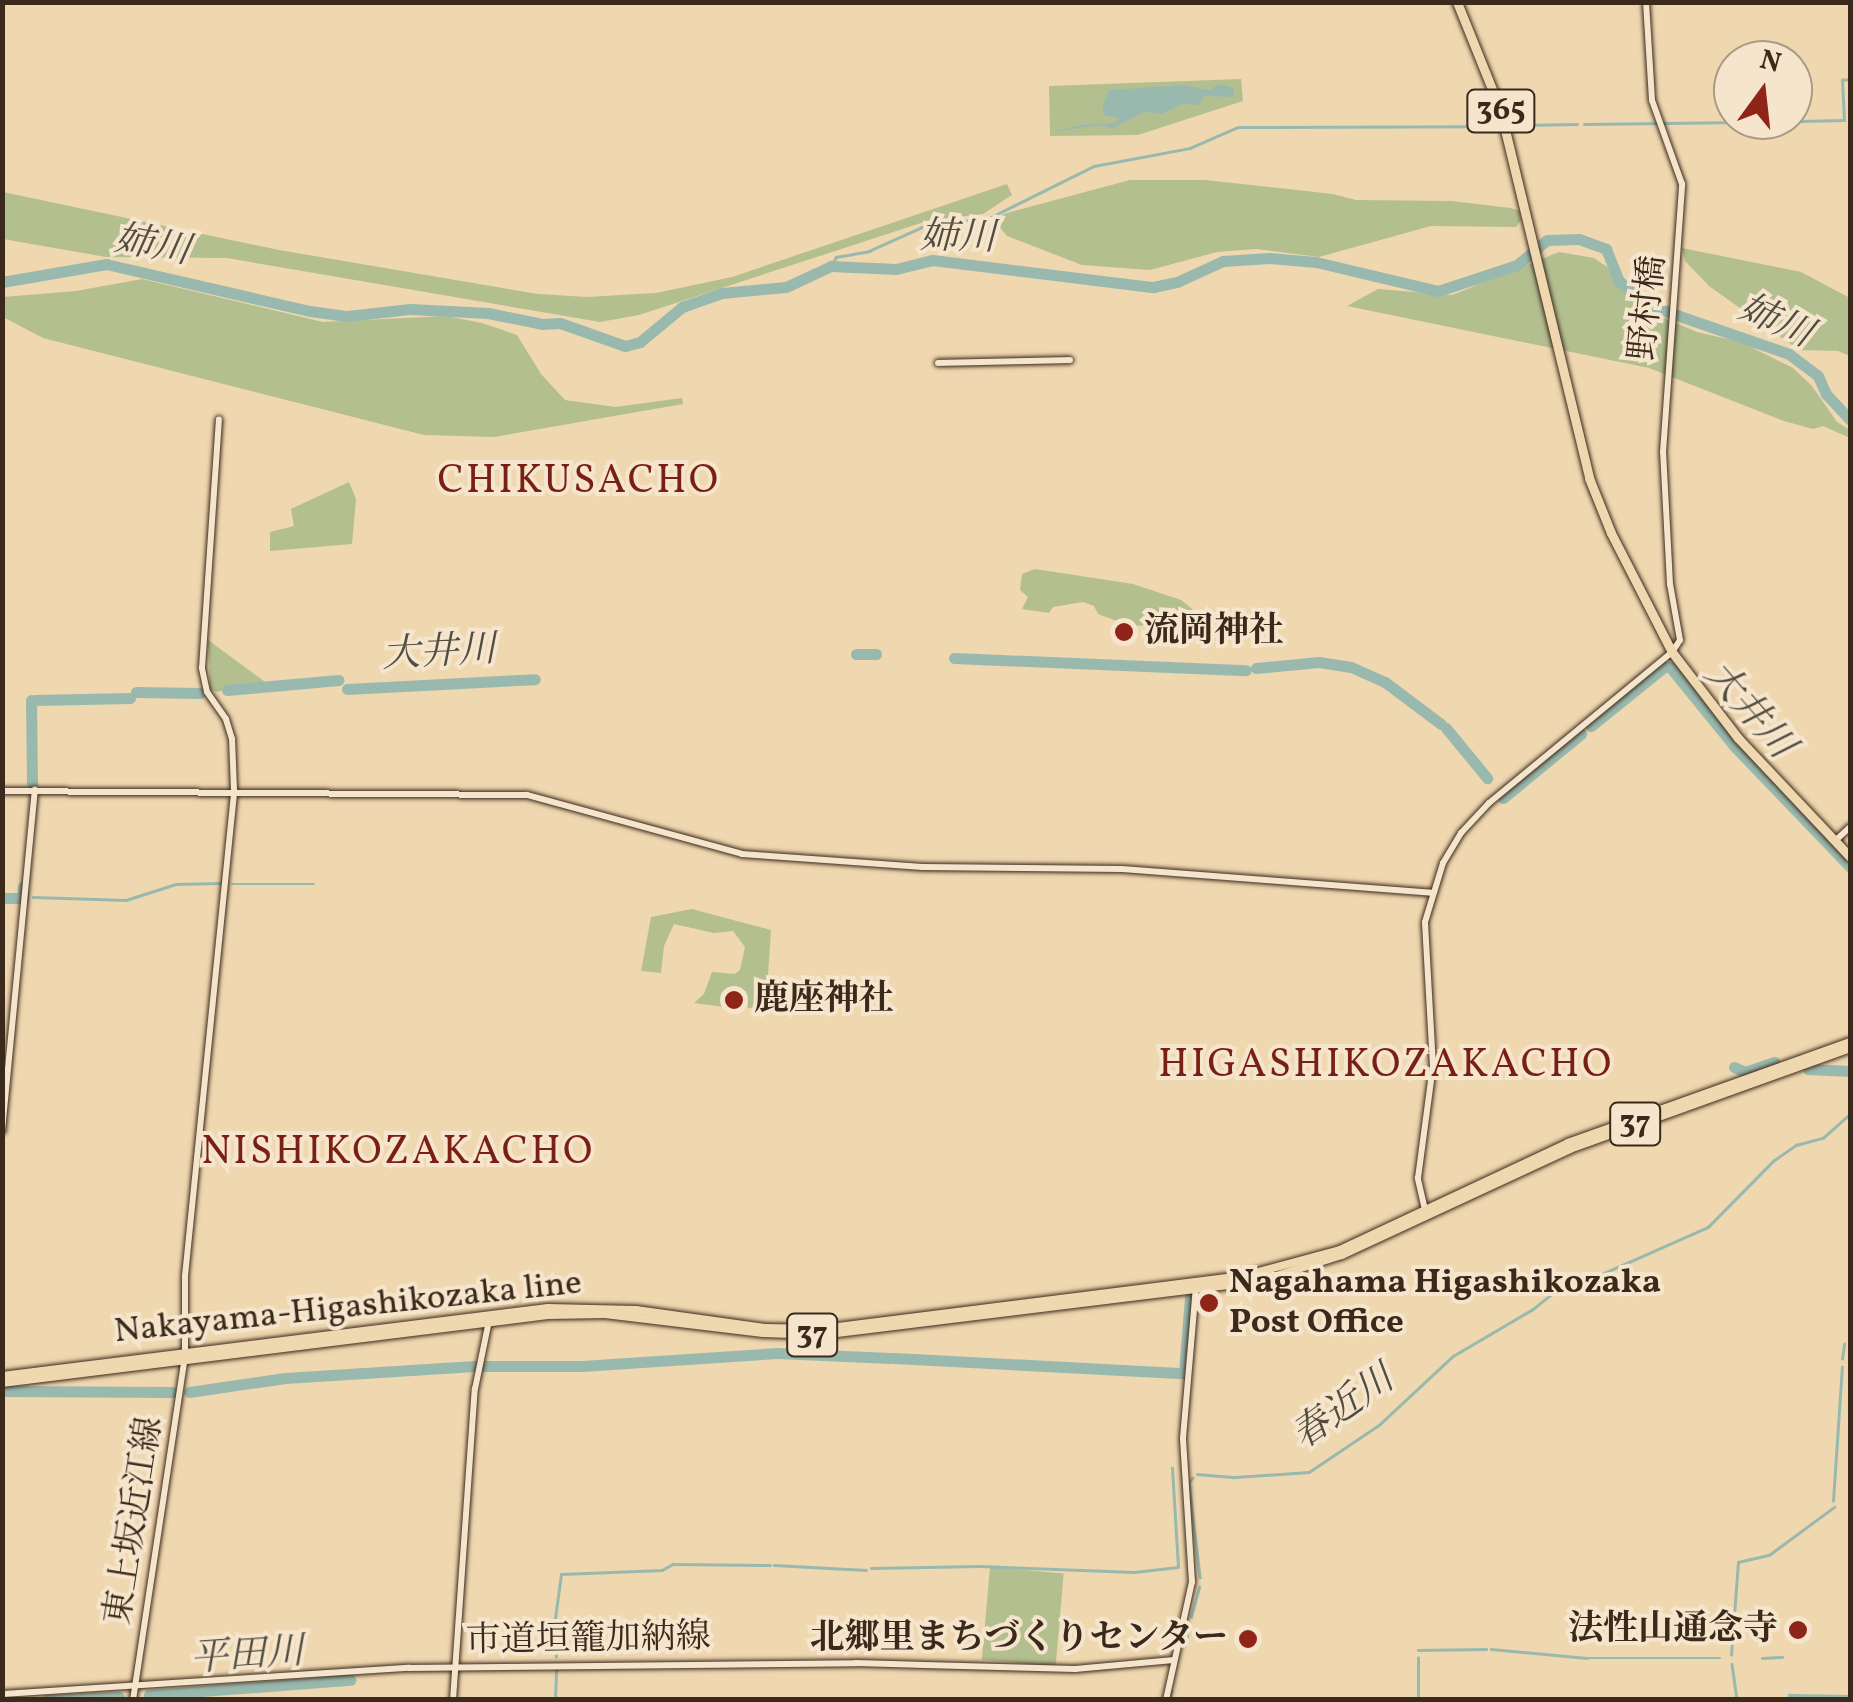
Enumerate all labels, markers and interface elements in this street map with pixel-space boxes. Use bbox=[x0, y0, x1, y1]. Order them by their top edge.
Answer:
north arrow bbox=[1713, 40, 1813, 140]
text: N bbox=[1756, 41, 1785, 84]
road number: 365 bbox=[1466, 84, 1536, 138]
water label: 姉川 bbox=[920, 216, 996, 262]
water label: 姉川 bbox=[111, 218, 193, 276]
street label: 野村橋 bbox=[1623, 254, 1675, 362]
water label: 姉川 bbox=[1731, 287, 1819, 359]
district label: CHIKUSACHO bbox=[437, 458, 721, 506]
place label: 流岡神社 bbox=[1144, 611, 1284, 653]
marker: 流岡神社 bbox=[1113, 621, 1135, 643]
water label: 大井川 bbox=[381, 628, 497, 680]
water label: 大井川 bbox=[1693, 653, 1803, 769]
place label: 鹿座神社 bbox=[754, 979, 894, 1021]
marker: 鹿座神社 bbox=[723, 989, 745, 1011]
district label: HIGASHIKOZAKACHO bbox=[1158, 1042, 1614, 1090]
road number: 37 bbox=[1608, 1097, 1662, 1151]
district label: NISHIKOZAKACHO bbox=[201, 1129, 595, 1177]
place label: Nagahama Higashikozaka Post Office bbox=[1229, 1262, 1661, 1344]
street label: Nakayama-Higashikozaka line bbox=[112, 1263, 584, 1353]
marker: Nagahama Higashikozaka Post Office bbox=[1198, 1292, 1220, 1314]
road number: 37 bbox=[784, 1308, 840, 1362]
water label: 春近川 bbox=[1284, 1358, 1404, 1460]
street label: 東上坂近江線 bbox=[98, 1414, 172, 1628]
place label: 法性山通念寺 bbox=[1568, 1609, 1778, 1651]
street label: 市道垣籠加納線 bbox=[465, 1617, 711, 1663]
place label: 北郷里まちづくりセンター bbox=[808, 1618, 1228, 1660]
marker: 法性山通念寺 bbox=[1787, 1619, 1809, 1641]
marker: 北郷里まちづくりセンター bbox=[1237, 1628, 1259, 1650]
water label: 平田川 bbox=[189, 1630, 305, 1684]

